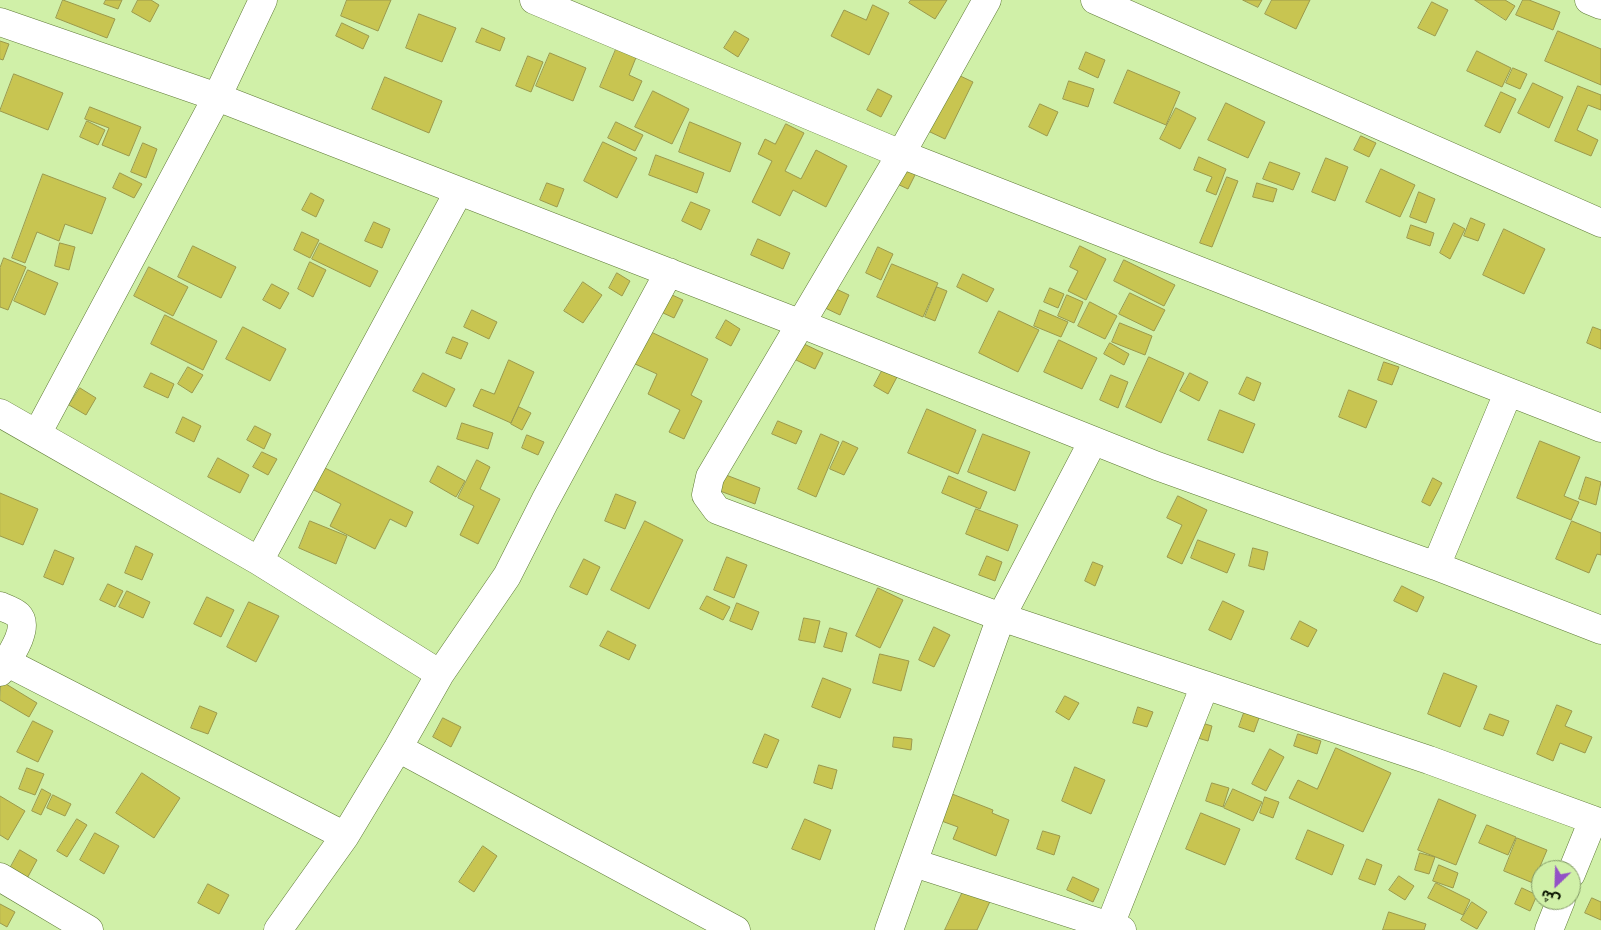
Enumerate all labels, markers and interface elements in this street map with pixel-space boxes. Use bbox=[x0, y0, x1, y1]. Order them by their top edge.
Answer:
north arrow bbox=[1531, 860, 1581, 910]
text: ش bbox=[1538, 887, 1562, 910]

